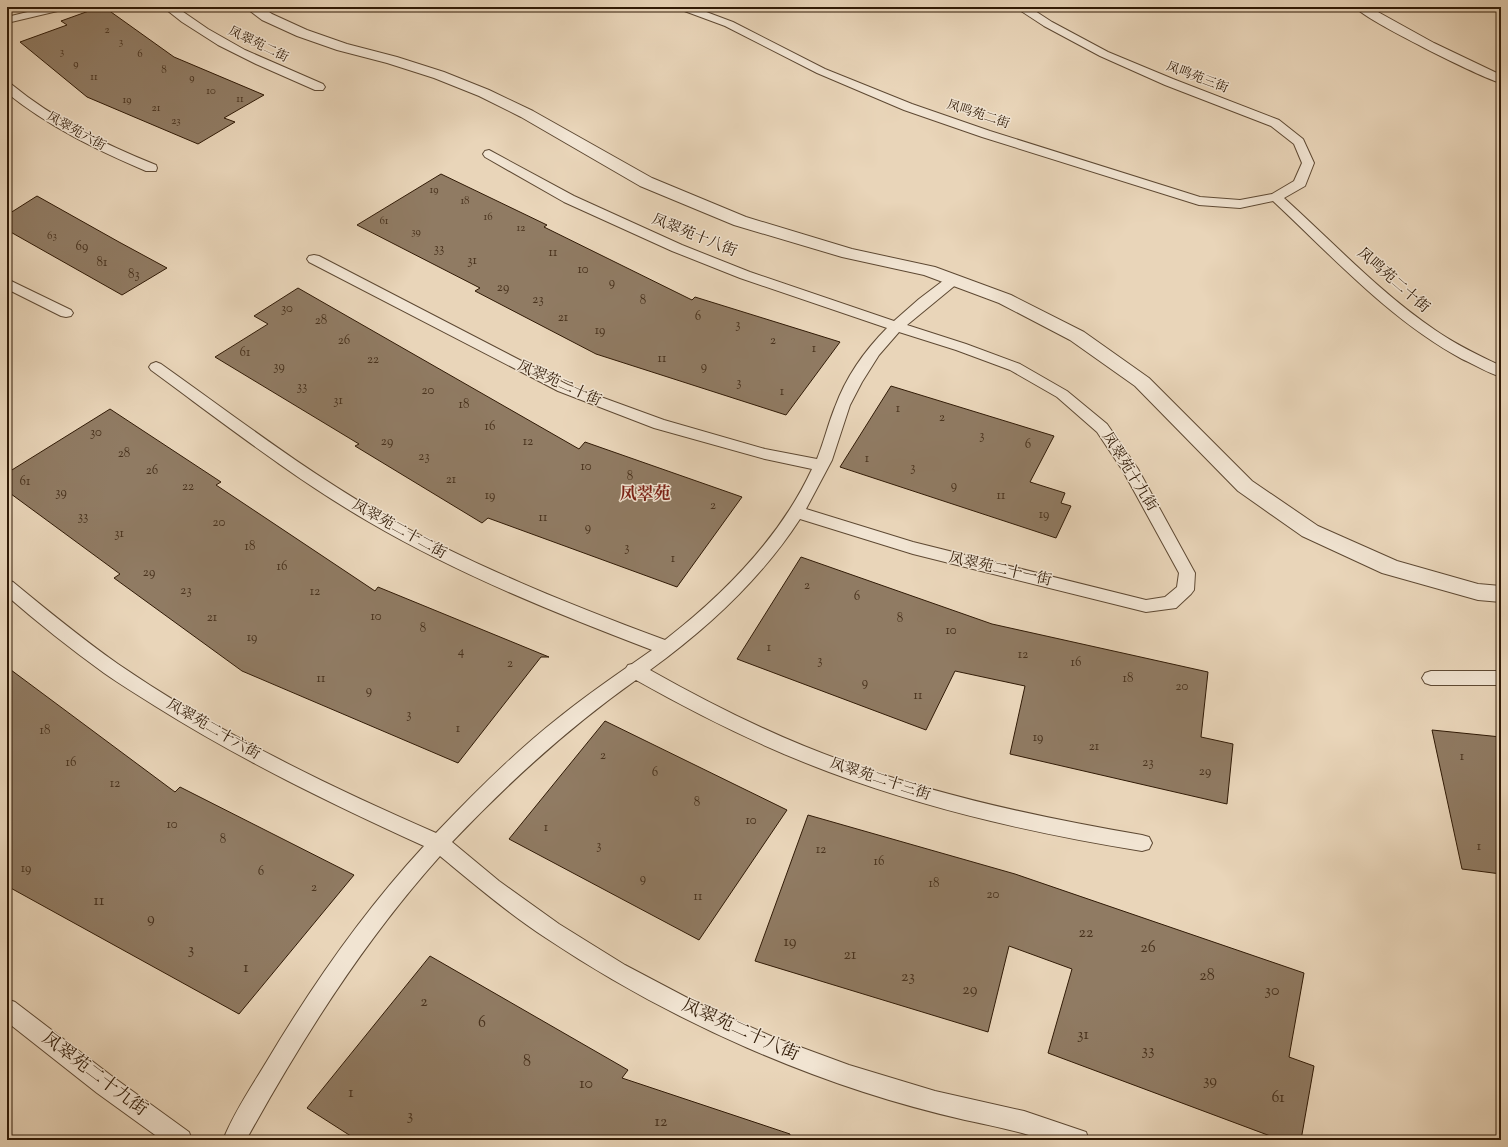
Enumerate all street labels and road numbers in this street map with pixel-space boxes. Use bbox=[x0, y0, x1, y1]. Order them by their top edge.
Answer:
street label: 凤翠苑二街 bbox=[225, 23, 291, 67]
street label: 凤鸣苑三街 bbox=[1163, 58, 1231, 98]
street label: 凤鸣苑二街 bbox=[944, 96, 1012, 134]
street label: 凤翠苑六街 bbox=[43, 108, 109, 156]
street label: 凤翠苑十八街 bbox=[648, 209, 740, 263]
street label: 凤鸣苑二十街 bbox=[1352, 244, 1434, 318]
street label: 凤翠苑二十街 bbox=[514, 356, 604, 412]
street label: 凤翠苑十九街 bbox=[1096, 428, 1162, 516]
street label: 凤翠苑二十二街 bbox=[348, 495, 450, 565]
street label: 凤翠苑二十一街 bbox=[946, 548, 1054, 592]
street label: 凤翠苑二十六街 bbox=[162, 695, 264, 765]
street label: 凤翠苑二十三街 bbox=[827, 754, 933, 806]
street label: 凤翠苑二十八街 bbox=[677, 993, 803, 1069]
street label: 凤翠苑二十九街 bbox=[36, 1027, 152, 1123]

